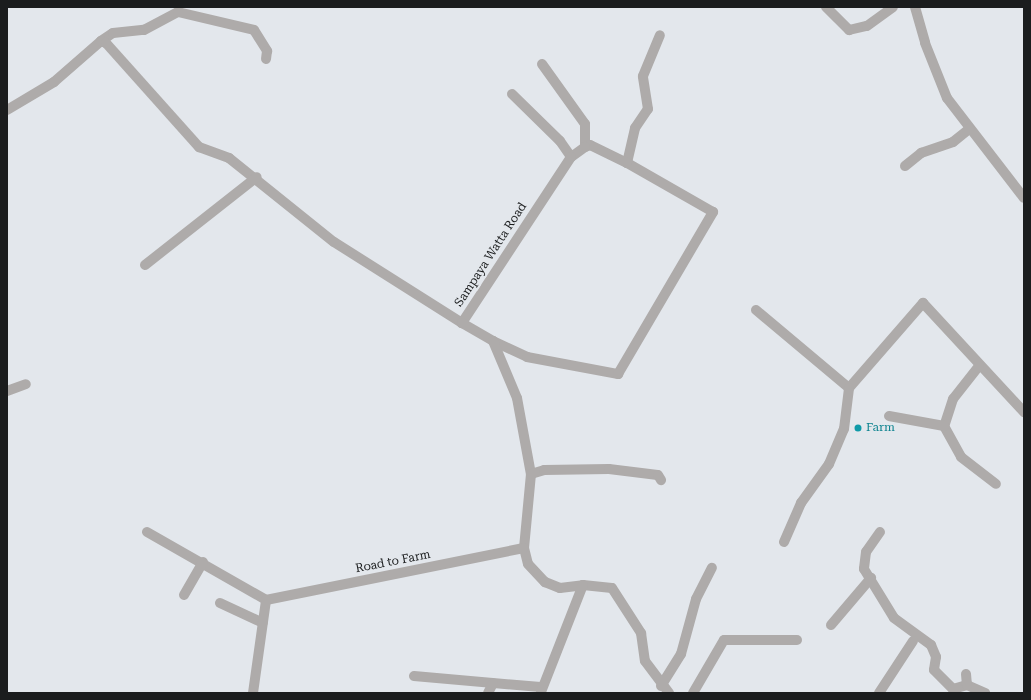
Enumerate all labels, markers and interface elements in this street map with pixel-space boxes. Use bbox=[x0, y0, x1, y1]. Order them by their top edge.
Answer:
street label: Sampaya Watta Road bbox=[452, 200, 530, 310]
place label: Farm bbox=[866, 421, 895, 435]
marker: Farm bbox=[853, 423, 863, 433]
street label: Road to Farm bbox=[354, 548, 432, 576]

